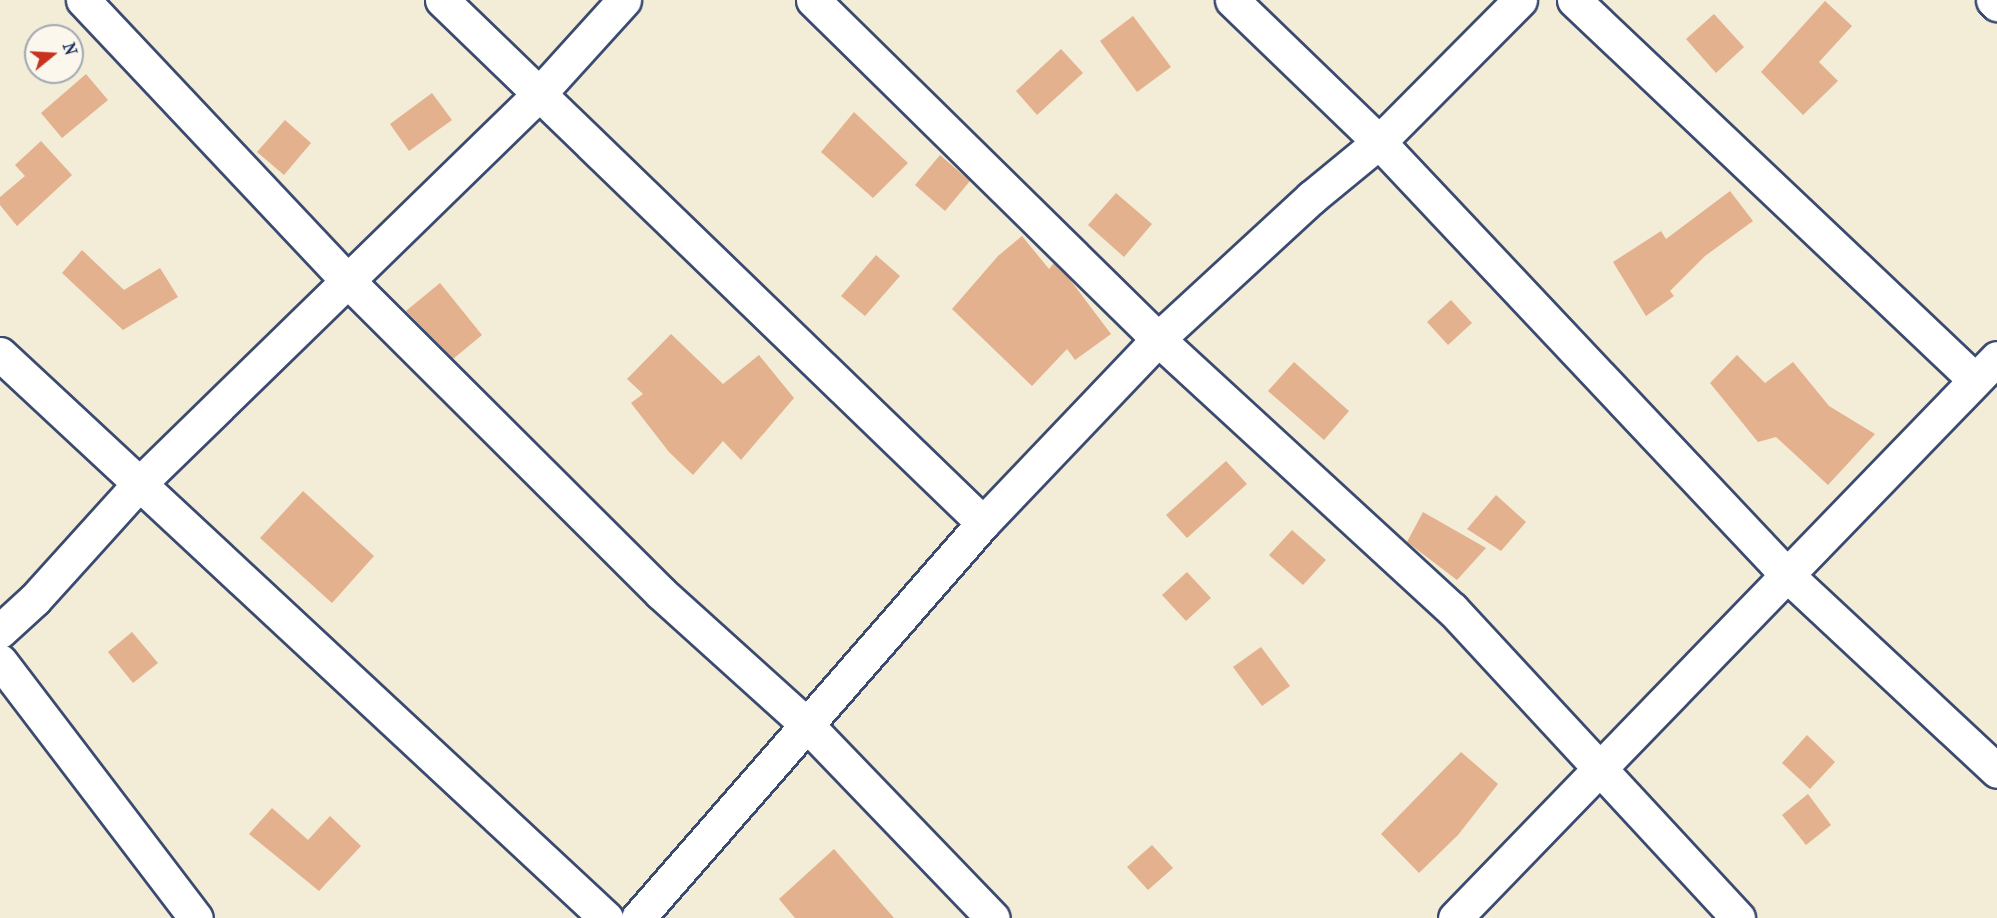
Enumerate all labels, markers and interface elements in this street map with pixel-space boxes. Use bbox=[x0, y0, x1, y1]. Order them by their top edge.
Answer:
north arrow bbox=[24, 24, 84, 84]
text: N bbox=[59, 40, 81, 58]

